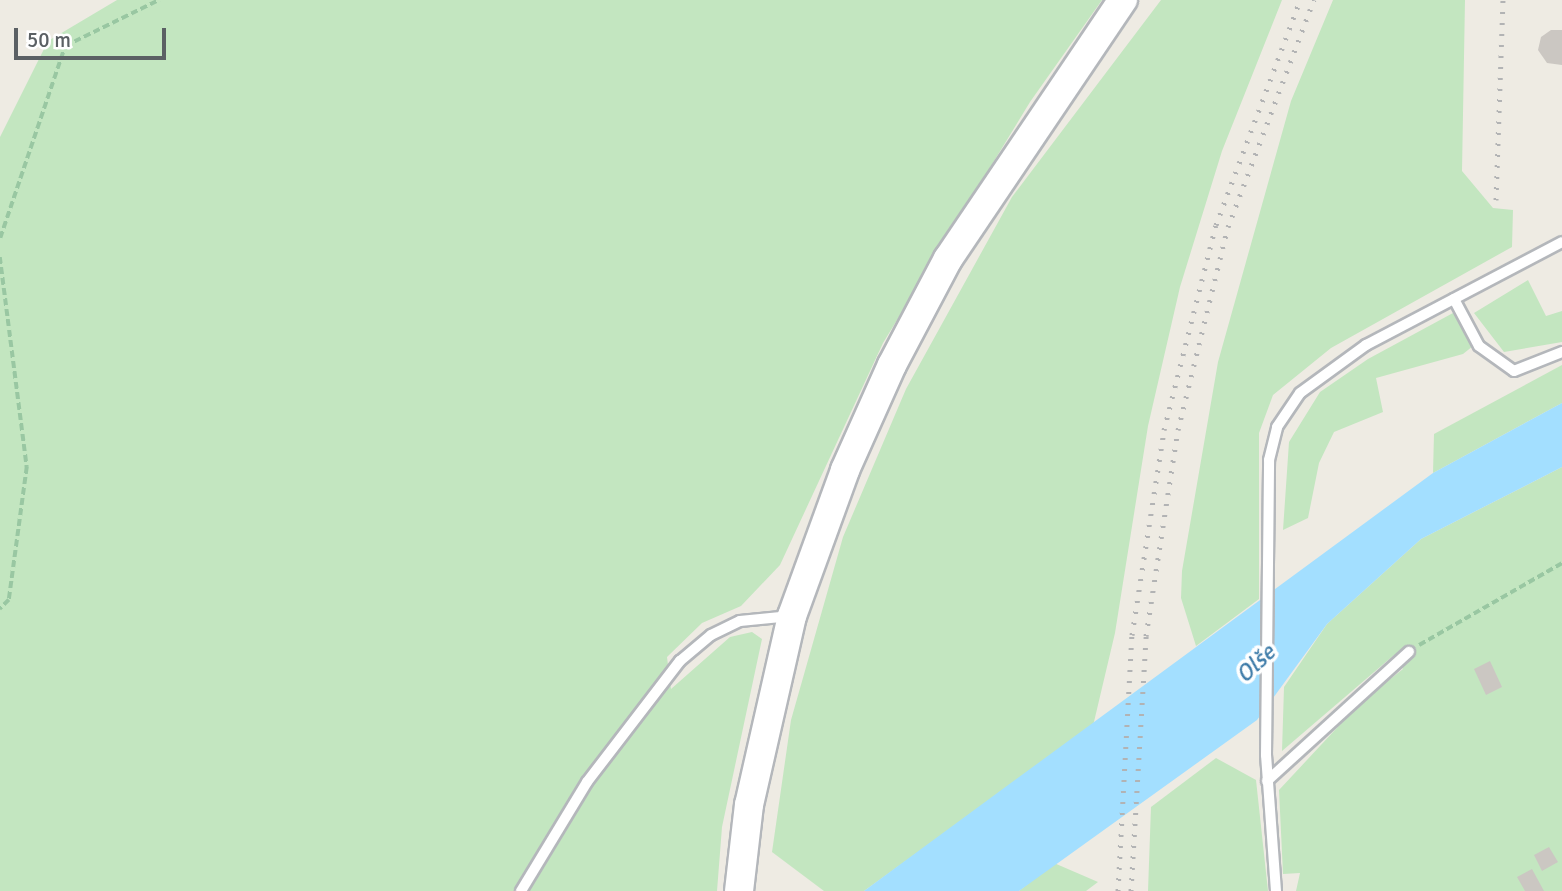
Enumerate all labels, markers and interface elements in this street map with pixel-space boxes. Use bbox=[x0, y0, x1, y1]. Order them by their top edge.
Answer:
scale bar bbox=[18, 14, 170, 58]
text: 50 m bbox=[27, 27, 71, 53]
water label: Olše bbox=[1231, 639, 1281, 689]

